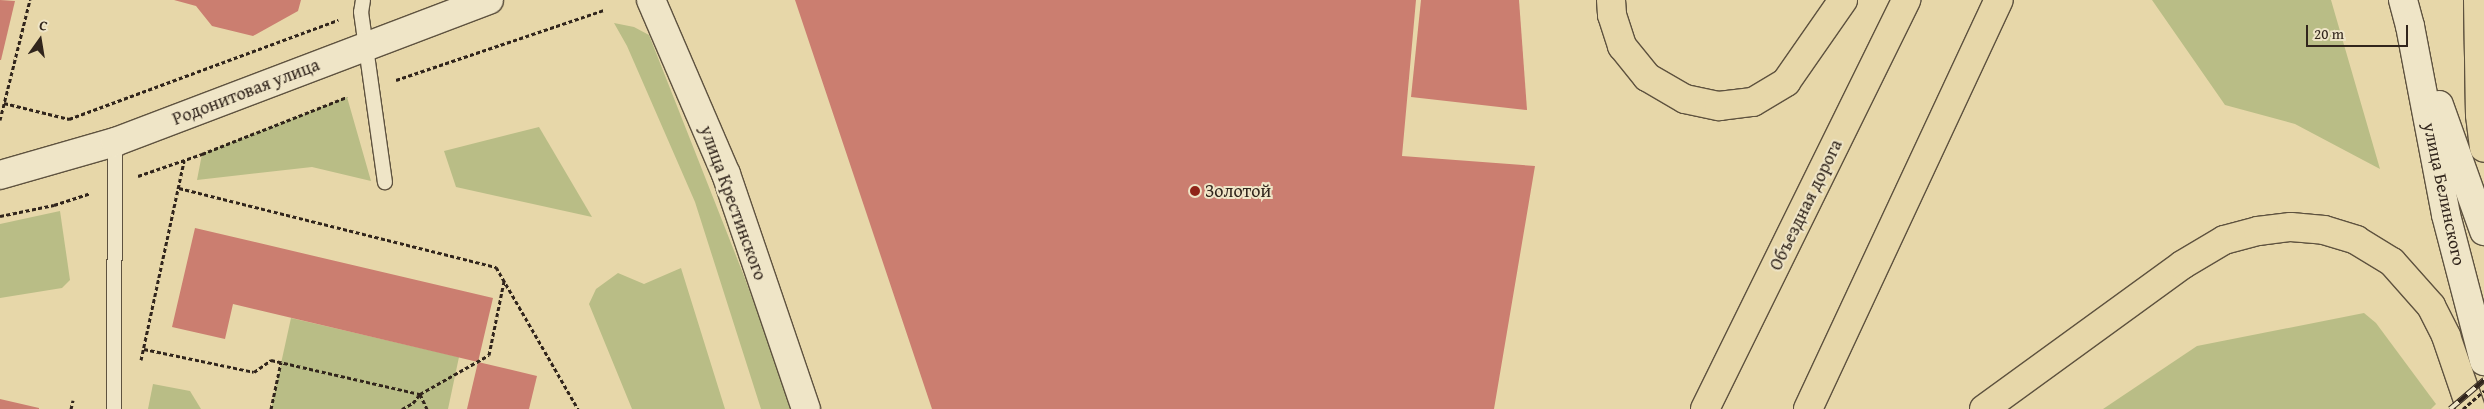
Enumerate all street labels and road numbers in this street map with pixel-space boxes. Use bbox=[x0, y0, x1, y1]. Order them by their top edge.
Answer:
street label: Родонитовая улица bbox=[169, 54, 323, 130]
street label: улица Белинского bbox=[2418, 121, 2470, 267]
street label: улица Крестинского bbox=[695, 123, 771, 283]
street label: Объездная дорога bbox=[1765, 136, 1847, 274]

